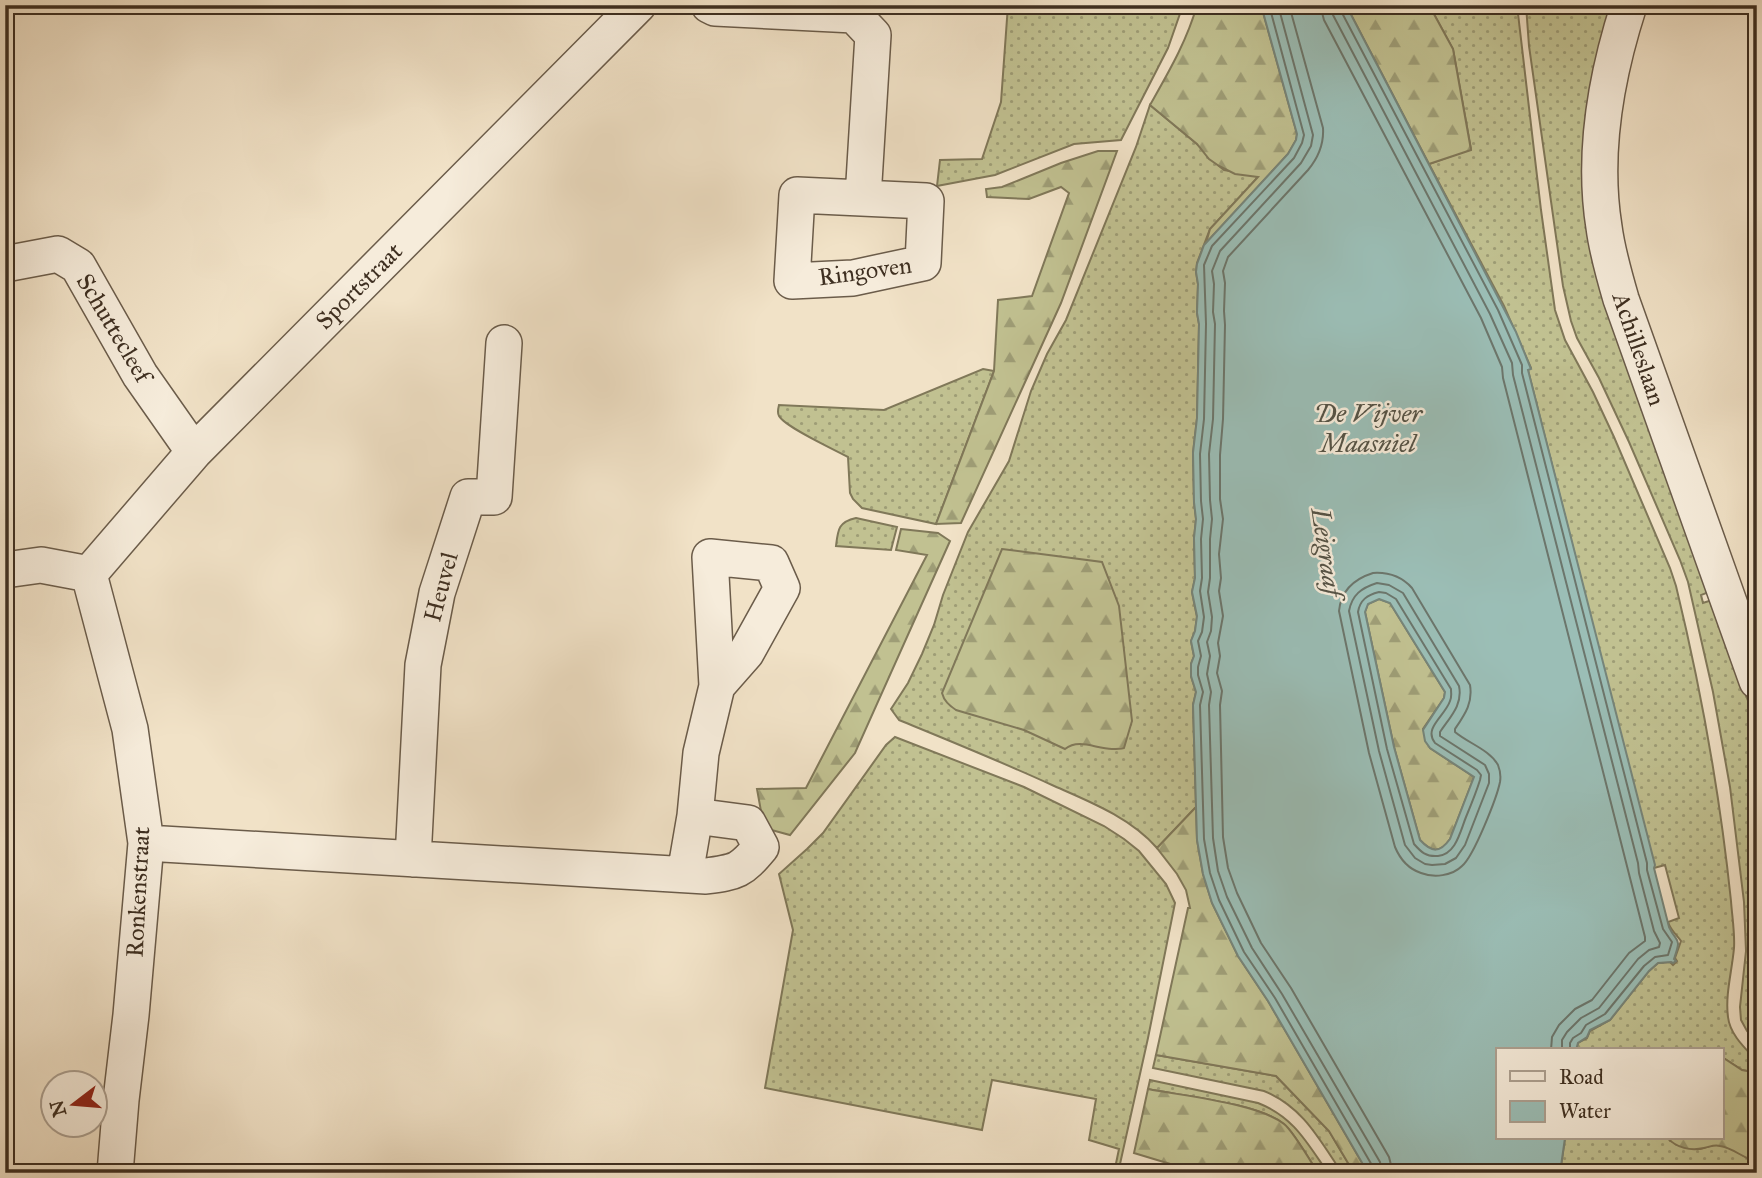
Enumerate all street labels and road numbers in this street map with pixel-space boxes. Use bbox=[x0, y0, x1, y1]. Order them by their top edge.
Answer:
street label: Sportstraat bbox=[309, 236, 409, 336]
street label: Ringoven bbox=[816, 250, 914, 292]
street label: Schuttecleef bbox=[70, 268, 160, 391]
street label: Achilleslaan bbox=[1605, 288, 1672, 409]
street label: Heuvel bbox=[417, 548, 465, 625]
street label: Ronkenstraat bbox=[120, 825, 156, 958]

